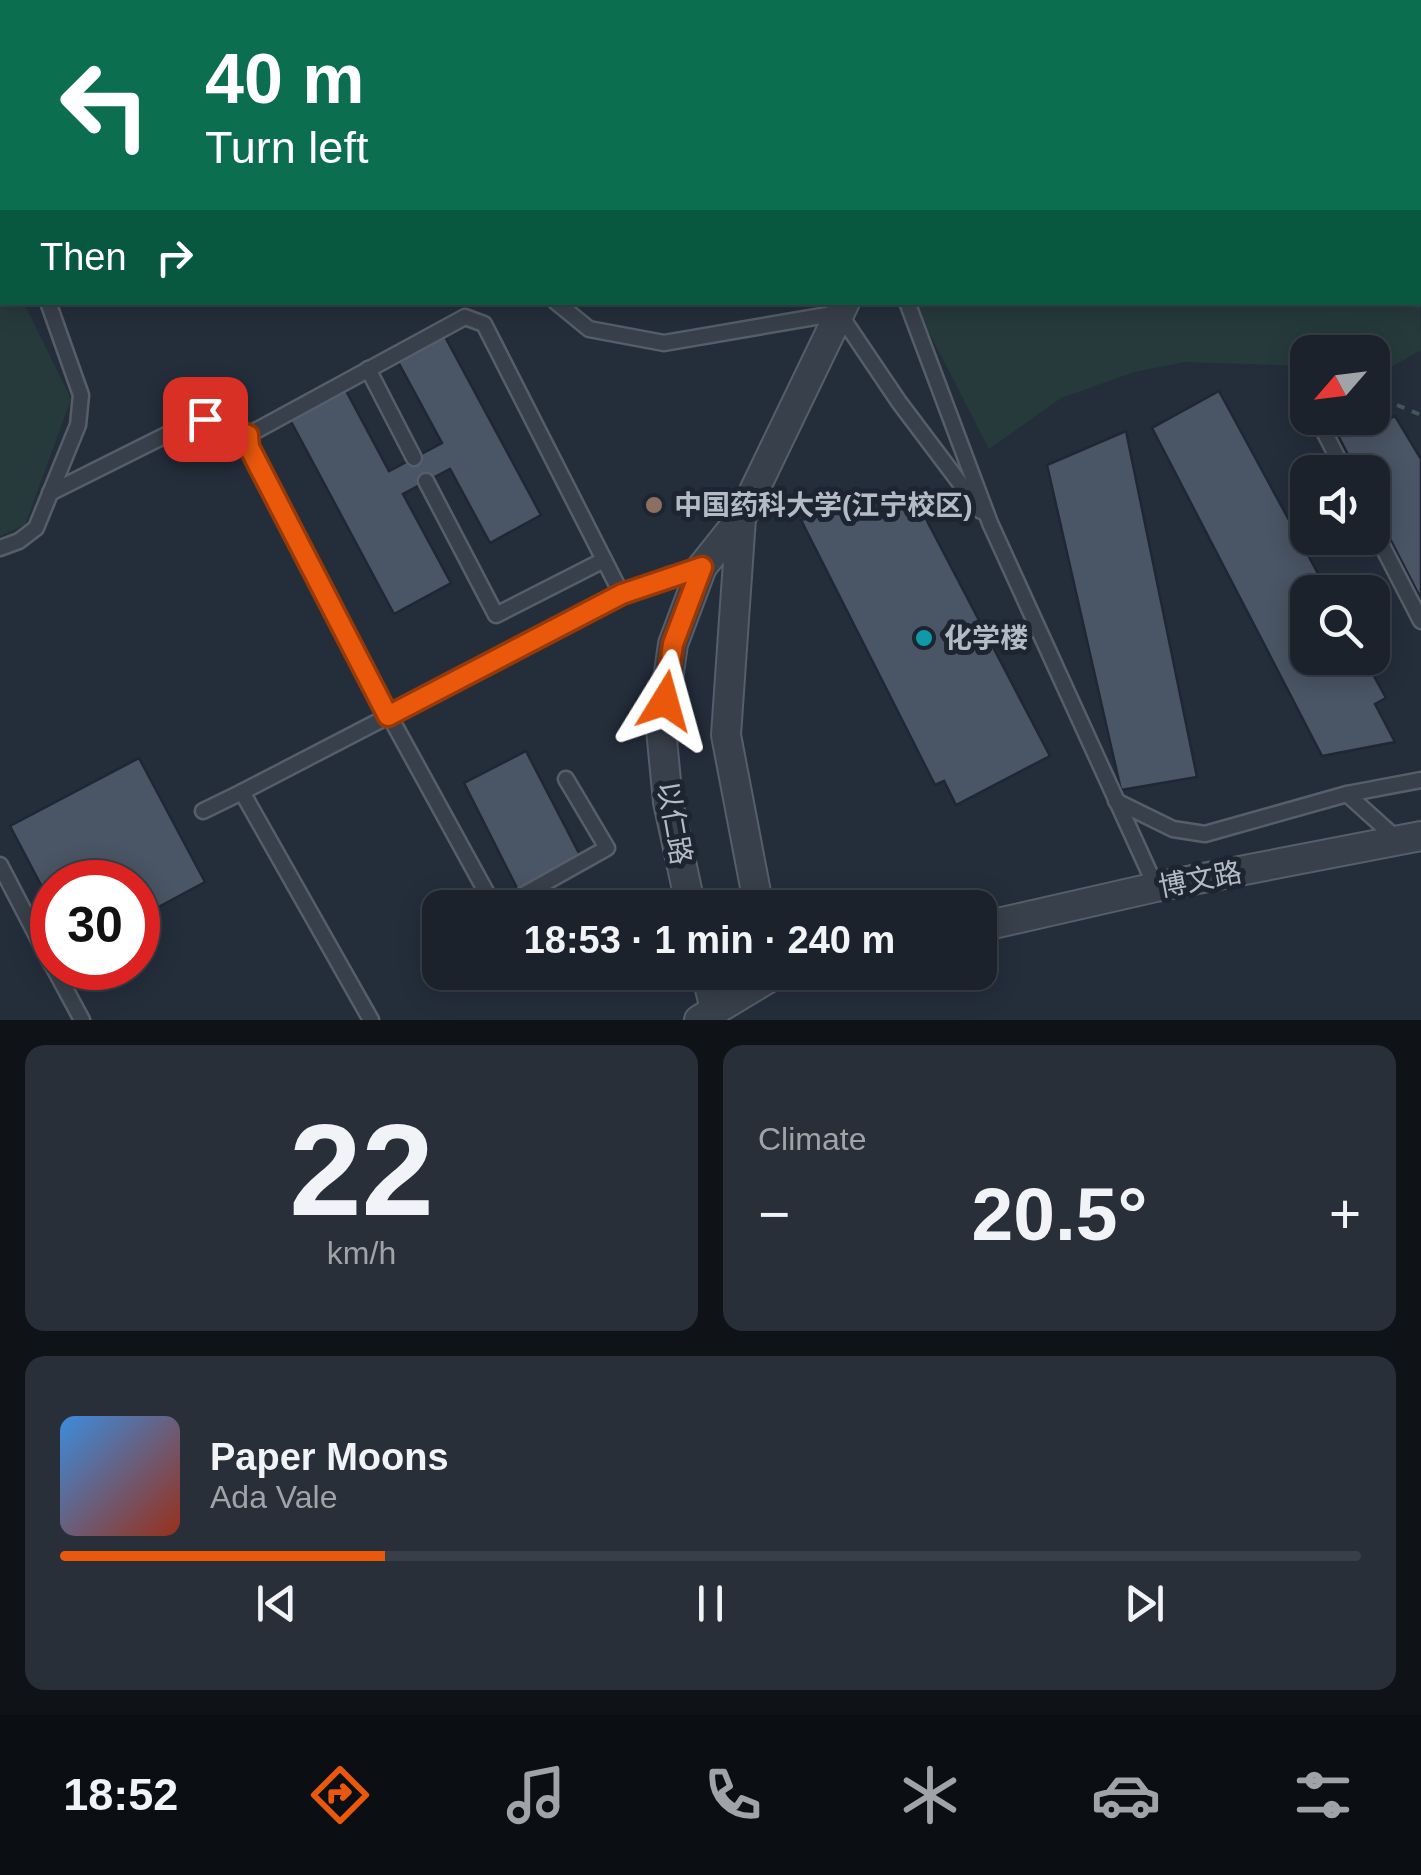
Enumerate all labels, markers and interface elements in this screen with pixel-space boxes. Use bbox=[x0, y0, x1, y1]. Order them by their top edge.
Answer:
icon: left bbox=[40, 40, 170, 170]
text: 40 m bbox=[205, 40, 365, 118]
text: Turn left bbox=[205, 122, 368, 173]
icon: right bbox=[147, 230, 202, 285]
text: Then bbox=[40, 236, 127, 278]
north arrow bbox=[1290, 335, 1390, 435]
map controls bbox=[1290, 335, 1390, 675]
pin bbox=[163, 377, 248, 462]
icon: arrive bbox=[178, 392, 233, 447]
button: sound bbox=[1290, 455, 1390, 555]
place label: 中国药科大学(江宁校区) bbox=[674, 490, 973, 521]
marker: 中国药科大学(江宁校区) bbox=[643, 494, 665, 516]
button: search bbox=[1290, 575, 1390, 675]
place label: 化学楼 bbox=[944, 623, 1028, 654]
marker: 化学楼 bbox=[913, 627, 935, 649]
position arrow bbox=[613, 649, 717, 753]
street label: 以仁路 bbox=[652, 779, 697, 867]
street label: 博文路 bbox=[1156, 856, 1244, 903]
speed limit sign: 30 bbox=[30, 860, 160, 990]
text: 18:53 · 1 min · 240 m bbox=[524, 919, 895, 961]
text: 22 bbox=[289, 1097, 434, 1243]
text: Climate bbox=[758, 1121, 866, 1157]
text: 20.5° bbox=[972, 1172, 1147, 1256]
text: − bbox=[758, 1183, 790, 1245]
text: + bbox=[1329, 1183, 1361, 1245]
text: km/h bbox=[327, 1235, 396, 1271]
text: Paper Moons bbox=[210, 1436, 449, 1478]
text: Ada Vale bbox=[210, 1479, 338, 1515]
icon: previous bbox=[249, 1576, 304, 1631]
icon: pause bbox=[683, 1576, 738, 1631]
icon: next bbox=[1117, 1576, 1172, 1631]
icon: directions bbox=[305, 1760, 375, 1830]
icon: music bbox=[501, 1760, 571, 1830]
icon: phone bbox=[698, 1760, 768, 1830]
icon: climate bbox=[895, 1760, 965, 1830]
icon: car bbox=[1091, 1760, 1161, 1830]
icon: filters bbox=[1288, 1760, 1358, 1830]
text: 18:52 bbox=[63, 1769, 178, 1820]

